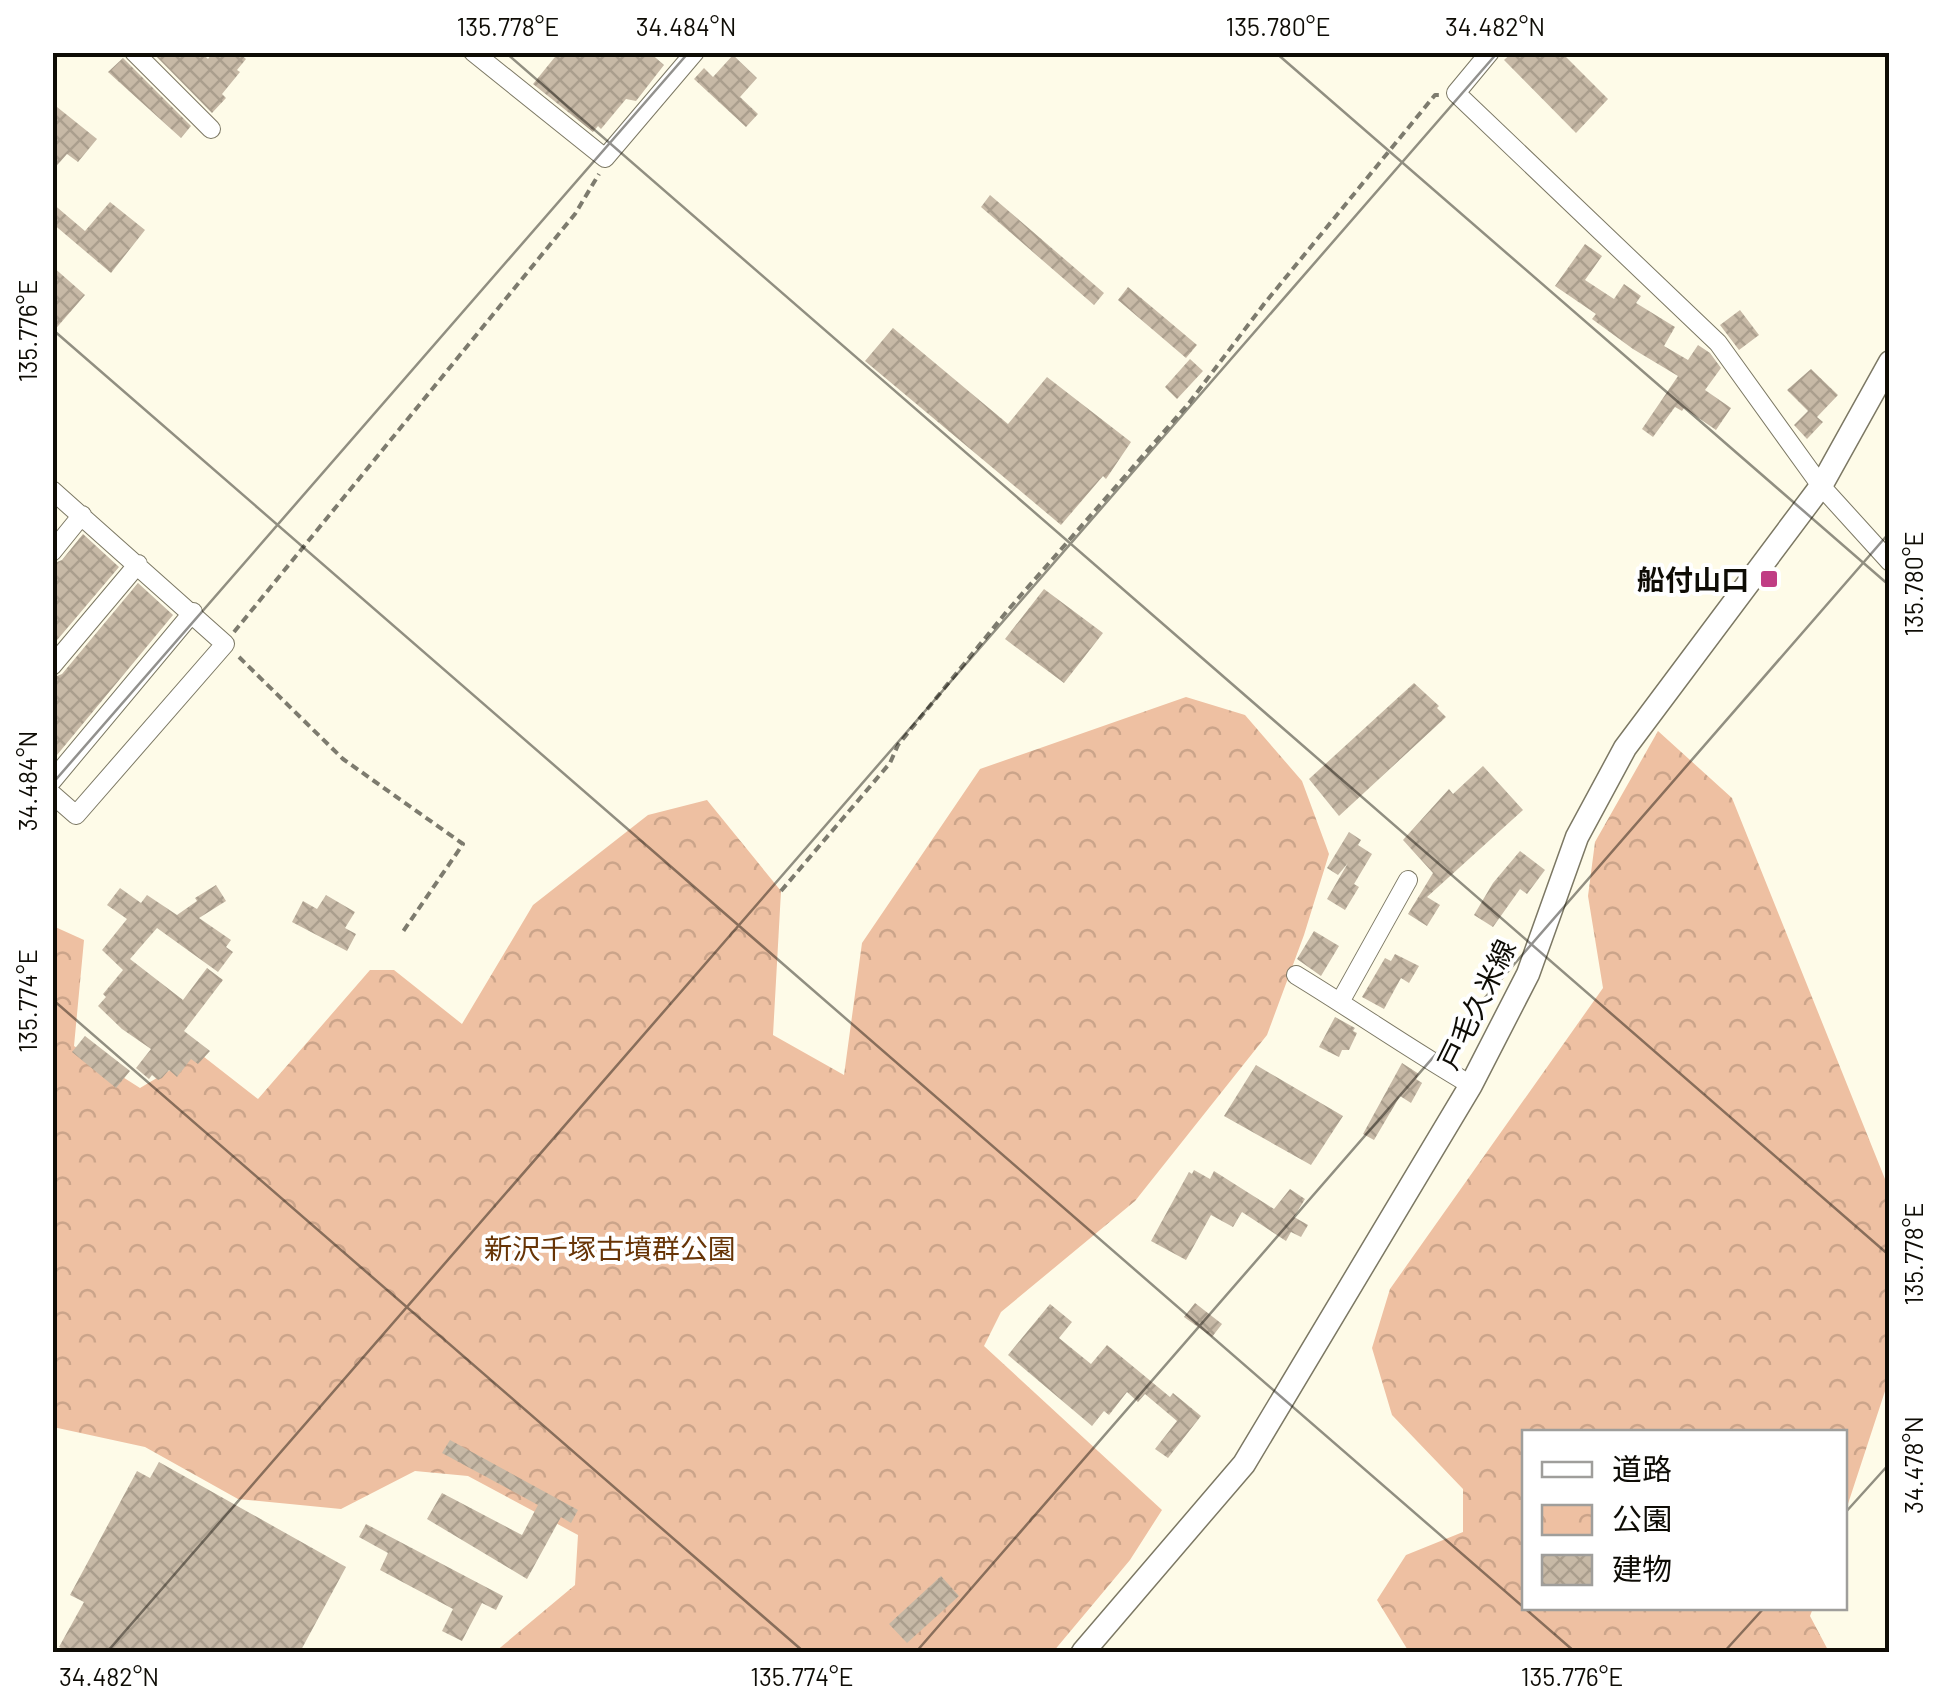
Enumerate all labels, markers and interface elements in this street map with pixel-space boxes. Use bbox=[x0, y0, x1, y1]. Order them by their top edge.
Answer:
text: 135.778°E bbox=[457, 11, 559, 41]
text: 34.484°N bbox=[636, 11, 736, 41]
text: 135.780°E bbox=[1225, 11, 1331, 41]
text: 34.482°N bbox=[1445, 11, 1545, 41]
text: 135.776°E bbox=[12, 280, 42, 382]
text: 135.780°E bbox=[1898, 531, 1928, 637]
place label: 船付山口 bbox=[1637, 562, 1749, 596]
marker: 船付山口 bbox=[1758, 568, 1780, 590]
text: 34.484°N bbox=[12, 731, 42, 831]
street label: 戸毛久米線 bbox=[1430, 934, 1522, 1074]
text: 135.774°E bbox=[12, 949, 42, 1053]
text: 135.778°E bbox=[1898, 1203, 1928, 1305]
park label: 新沢千塚古墳群公園 bbox=[484, 1231, 736, 1265]
text: 34.478°N bbox=[1898, 1416, 1928, 1514]
legend bbox=[1522, 1430, 1847, 1610]
text: 道路 bbox=[1612, 1450, 1672, 1486]
text: 公園 bbox=[1612, 1500, 1672, 1536]
text: 建物 bbox=[1612, 1550, 1672, 1586]
text: 34.482°N bbox=[59, 1661, 159, 1691]
text: 135.774°E bbox=[750, 1661, 854, 1691]
text: 135.776°E bbox=[1521, 1661, 1623, 1691]

